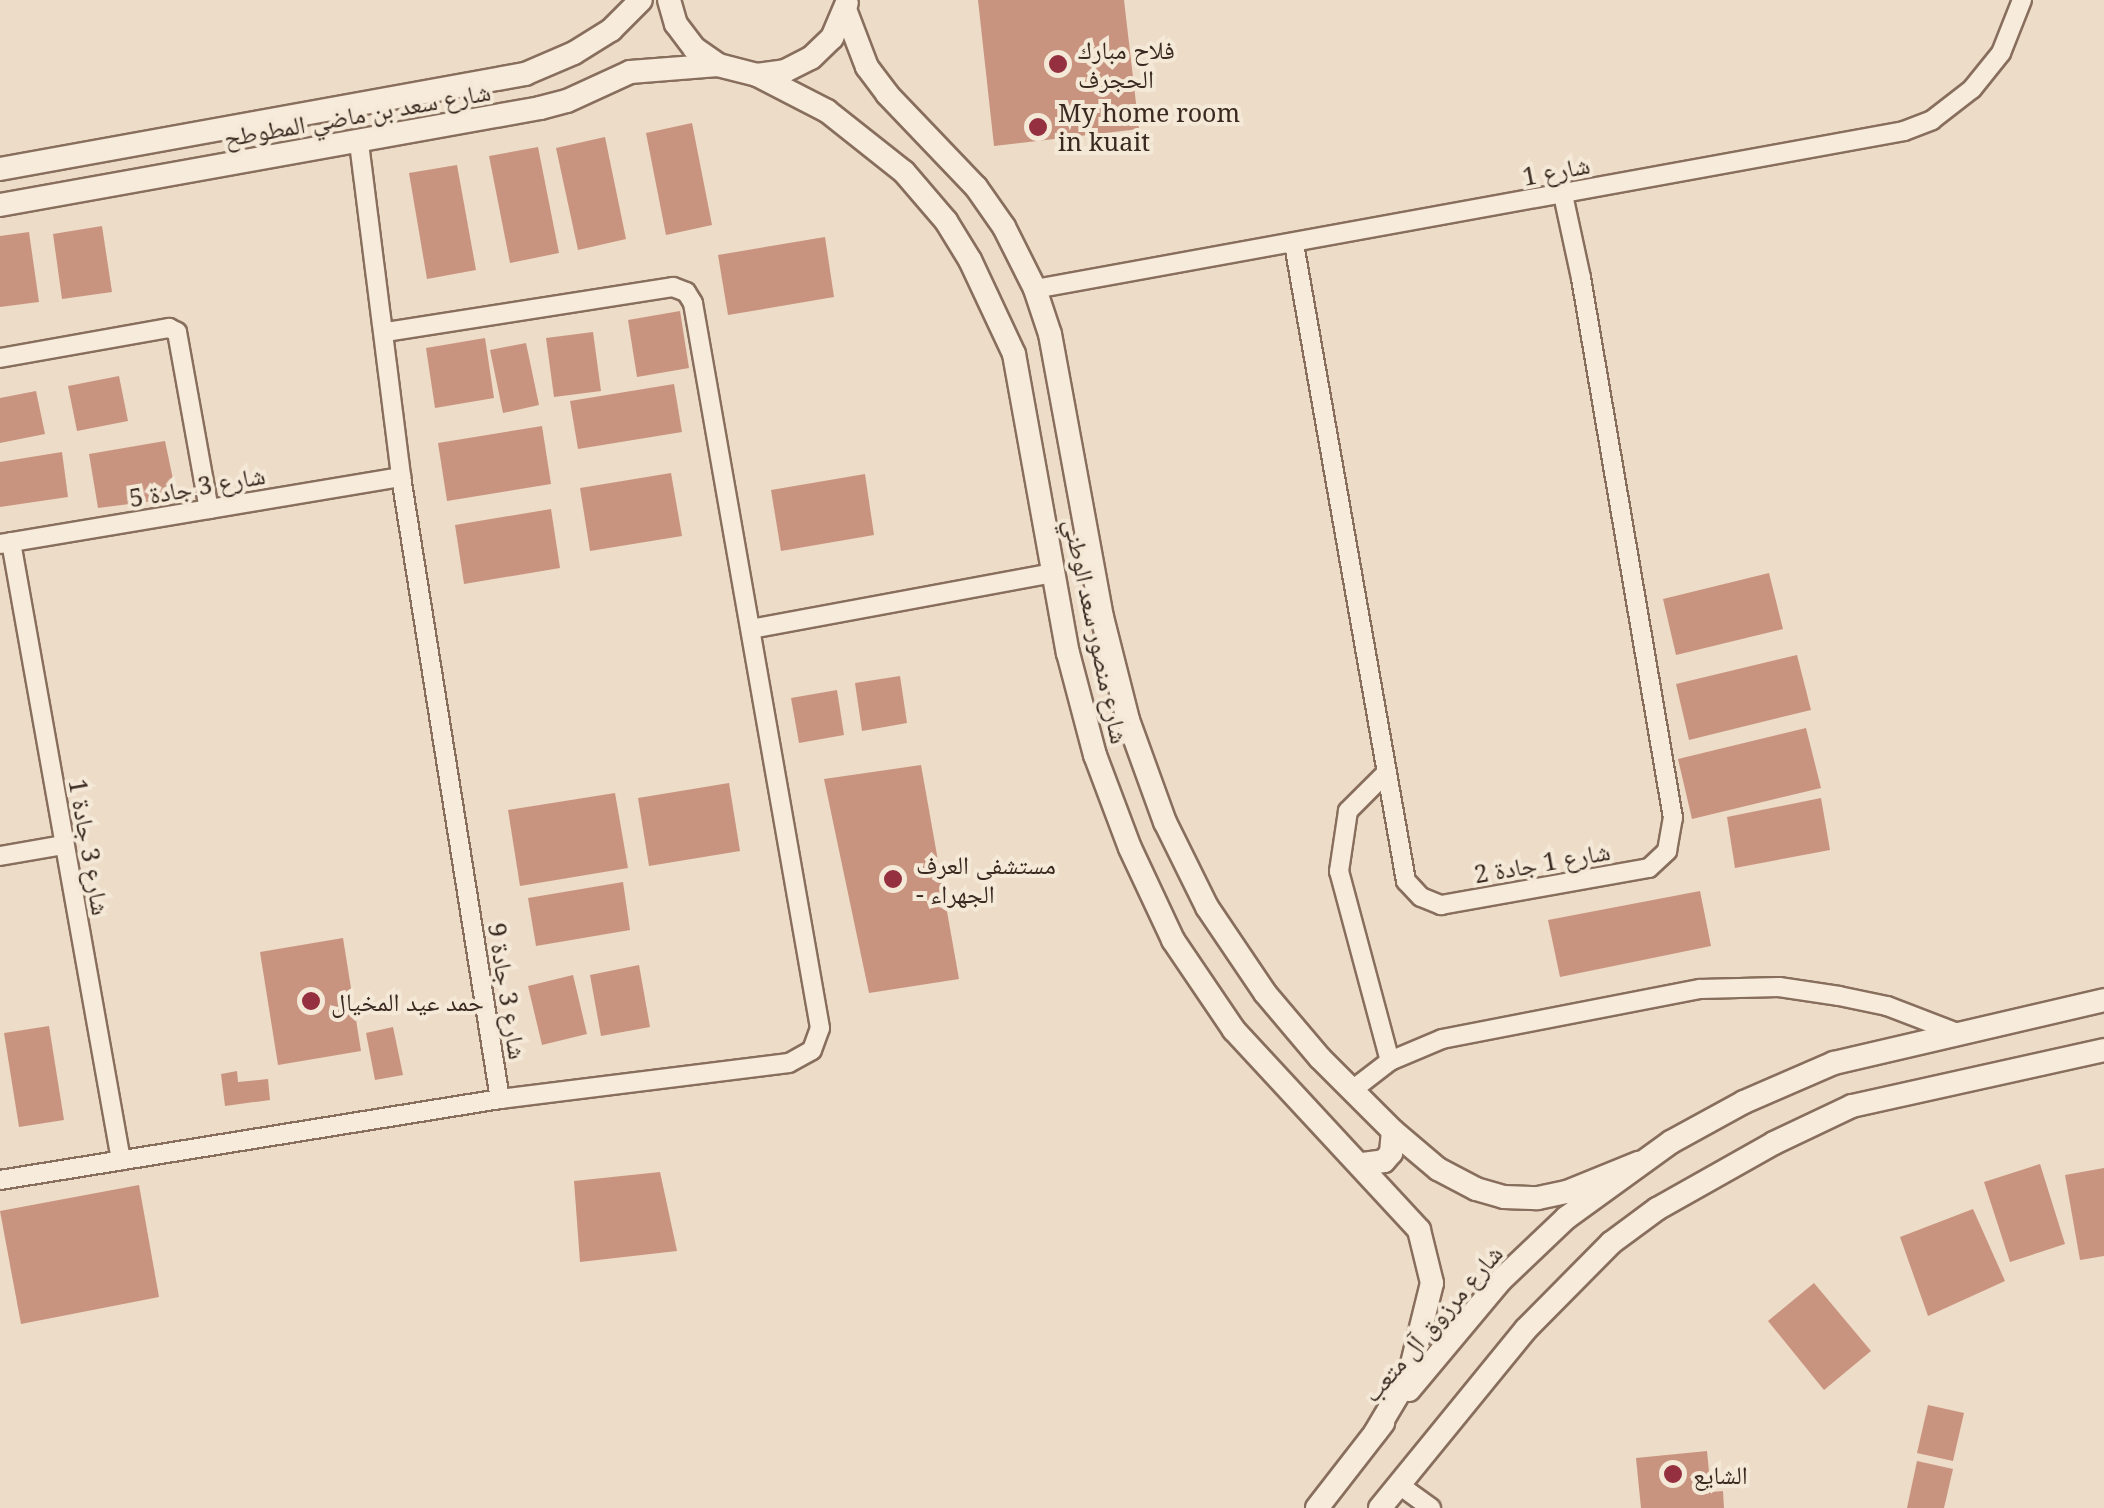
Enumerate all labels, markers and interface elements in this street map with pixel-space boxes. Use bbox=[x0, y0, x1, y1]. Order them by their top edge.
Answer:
place label: فلاح مبارك الحجرف bbox=[1078, 35, 1175, 94]
marker: فلاح مبارك الحجرف bbox=[1047, 53, 1069, 75]
street label: شارع سعد بن ماضي المطوطح bbox=[221, 76, 493, 152]
place label: My home room in kuait bbox=[1058, 98, 1240, 157]
marker: My home room in kuait bbox=[1027, 116, 1049, 138]
street label: شارع 1 bbox=[1520, 149, 1592, 191]
street label: شارع 3 جادة 5 bbox=[127, 459, 267, 513]
street label: شارع منصور سعد الوطني bbox=[1059, 516, 1135, 746]
street label: شارع 3 جادة 1 bbox=[63, 777, 117, 917]
street label: شارع 1 جادة 2 bbox=[1472, 835, 1612, 889]
place label: مستشفى العرف - الجهراء bbox=[916, 850, 1056, 909]
marker: مستشفى العرف - الجهراء bbox=[880, 866, 906, 892]
street label: شارع 3 جادة 9 bbox=[482, 921, 534, 1061]
place label: حمد عيد المخيال bbox=[331, 986, 484, 1016]
marker: حمد عيد المخيال bbox=[300, 990, 322, 1012]
street label: شارع مرزوق آل متعب bbox=[1356, 1238, 1508, 1408]
place label: الشايع bbox=[1693, 1459, 1748, 1489]
marker: الشايع bbox=[1662, 1463, 1684, 1485]

